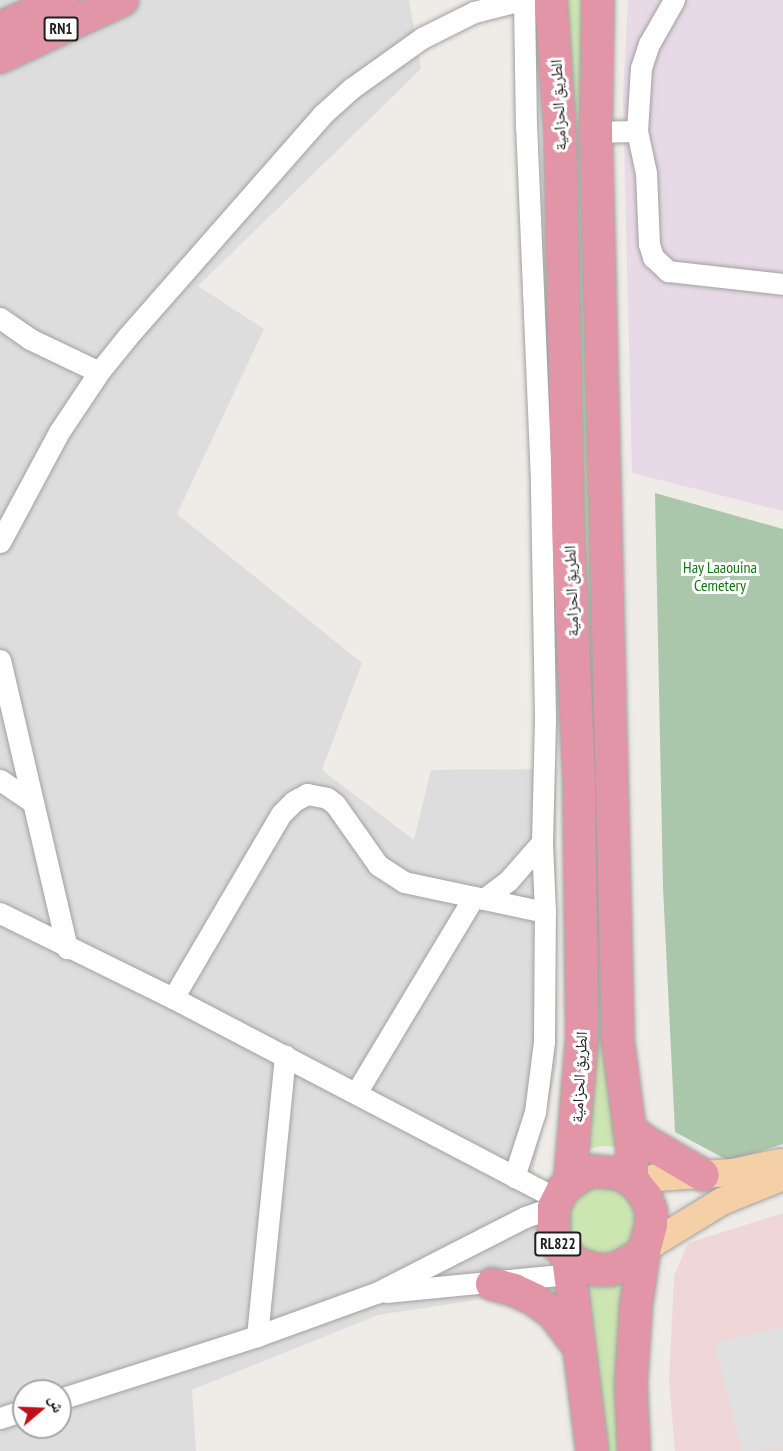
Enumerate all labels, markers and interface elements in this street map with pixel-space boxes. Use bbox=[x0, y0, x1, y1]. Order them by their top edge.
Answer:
road number: RN1 bbox=[43, 17, 79, 41]
street label: الطريق الحزامية bbox=[546, 59, 570, 151]
street label: الطريق الحزامية bbox=[560, 545, 582, 637]
park label: Hay Laaouina Cemetery bbox=[683, 557, 757, 595]
street label: الطريق الحزامية bbox=[567, 1031, 591, 1123]
road number: RL822 bbox=[534, 1232, 582, 1256]
north arrow bbox=[12, 1379, 72, 1439]
text: ش bbox=[45, 1392, 69, 1415]

